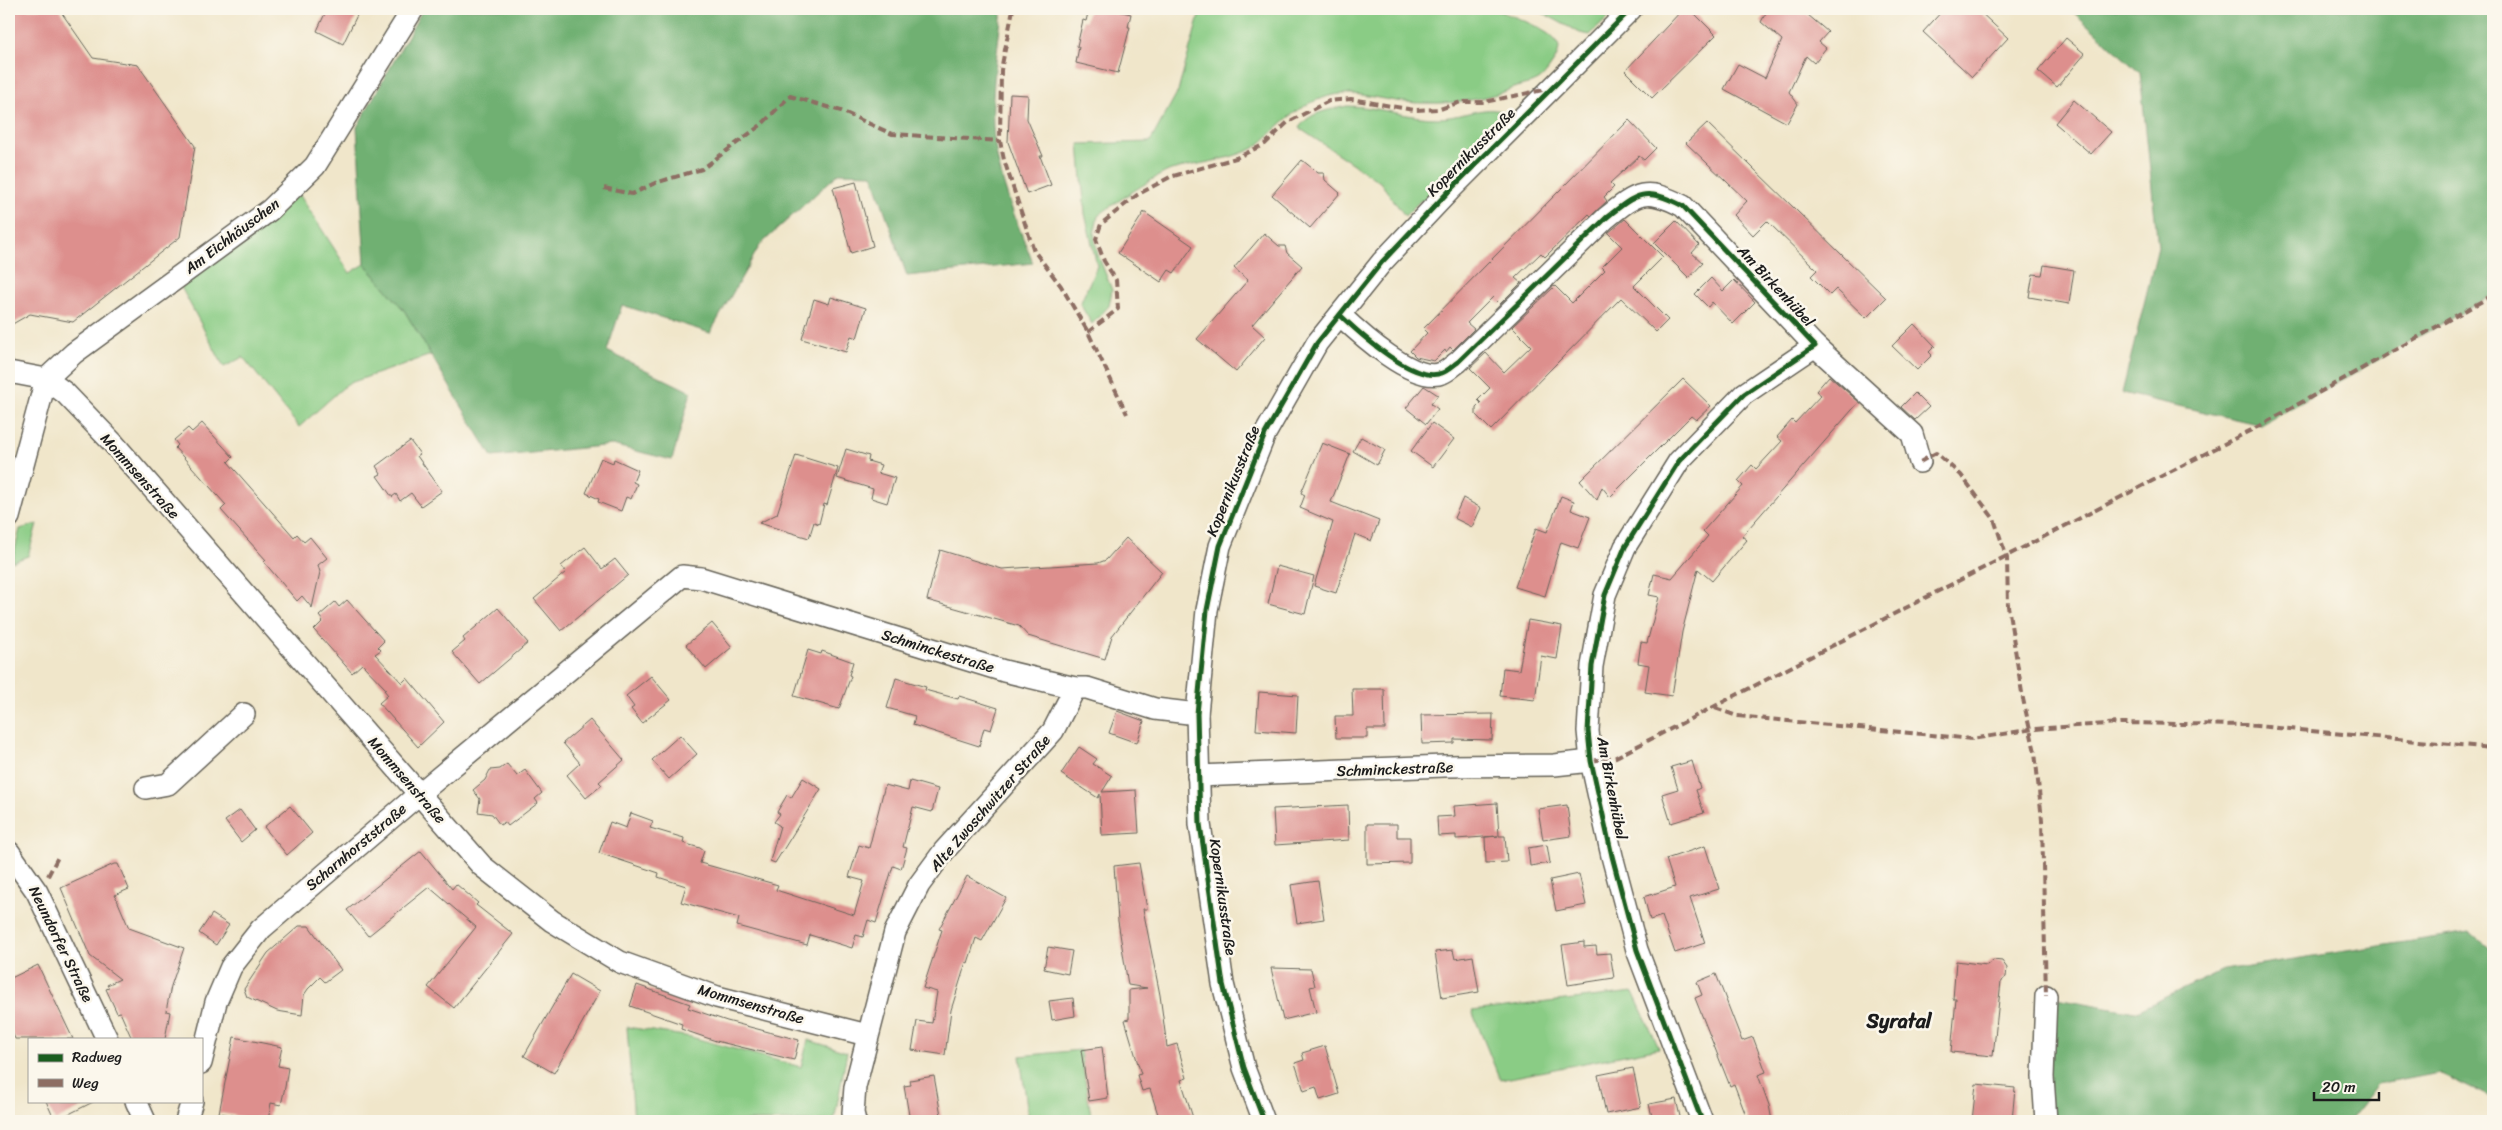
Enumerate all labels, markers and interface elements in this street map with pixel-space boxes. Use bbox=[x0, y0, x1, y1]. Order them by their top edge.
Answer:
street label: Kopernikusstraße bbox=[1420, 101, 1522, 203]
street label: Am Eichhäuschen bbox=[178, 191, 285, 281]
street label: Am Birkenhübel bbox=[1730, 238, 1822, 333]
street label: Kopernikusstraße bbox=[1199, 422, 1267, 540]
street label: Mommsenstraße bbox=[94, 427, 186, 526]
street label: Schminckestraße bbox=[878, 621, 998, 681]
street label: Alte Zwoschwitzer Straße bbox=[922, 729, 1057, 878]
street label: Mommsenstraße bbox=[361, 730, 453, 830]
street label: Am Birkenhübel bbox=[1589, 733, 1635, 842]
street label: Schminckestraße bbox=[1336, 754, 1454, 784]
street label: Scharnhorststraße bbox=[299, 796, 413, 897]
street label: Kopernikusstraße bbox=[1202, 837, 1244, 957]
street label: Neundorfer Straße bbox=[22, 881, 100, 1007]
street label: Mommsenstraße bbox=[695, 976, 808, 1032]
district label: Syratal bbox=[1866, 1004, 1933, 1039]
legend bbox=[28, 1038, 202, 1102]
text: Radweg bbox=[72, 1044, 122, 1070]
text: Weg bbox=[72, 1070, 99, 1096]
scale bar bbox=[2314, 1070, 2380, 1102]
text: 20 m bbox=[2322, 1074, 2356, 1100]

